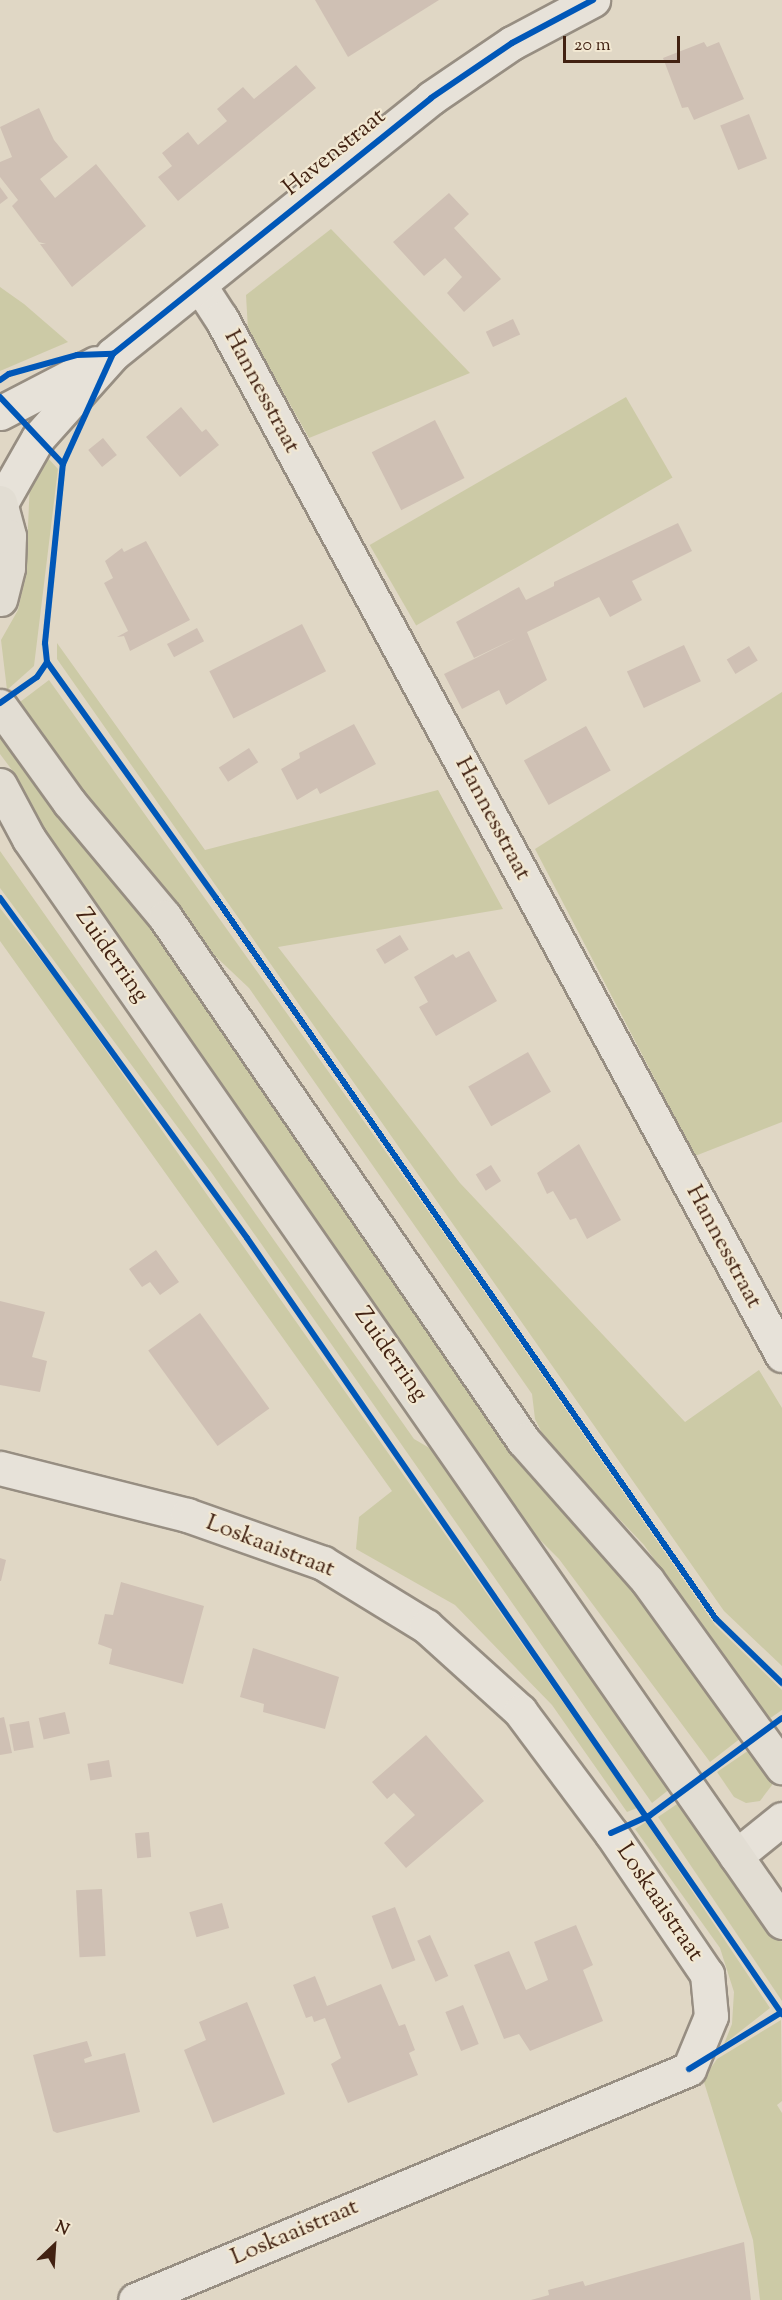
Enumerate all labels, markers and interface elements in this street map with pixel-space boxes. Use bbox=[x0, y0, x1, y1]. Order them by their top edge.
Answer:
scale bar bbox=[566, 24, 683, 62]
text: 20 m bbox=[574, 33, 611, 59]
street label: Havenstraat bbox=[278, 103, 392, 203]
street label: Hannesstraat bbox=[216, 325, 306, 459]
street label: Hannesstraat bbox=[447, 752, 537, 886]
street label: Zuiderring bbox=[68, 903, 154, 1009]
street label: Hannesstraat bbox=[678, 1180, 768, 1314]
street label: Zuiderring bbox=[347, 1302, 433, 1408]
street label: Loskaaistraat bbox=[201, 1509, 339, 1585]
street label: Loskaaistraat bbox=[609, 1839, 709, 1967]
street label: Loskaaistraat bbox=[227, 2193, 363, 2273]
north arrow bbox=[24, 2216, 84, 2276]
text: N bbox=[51, 2216, 72, 2242]

